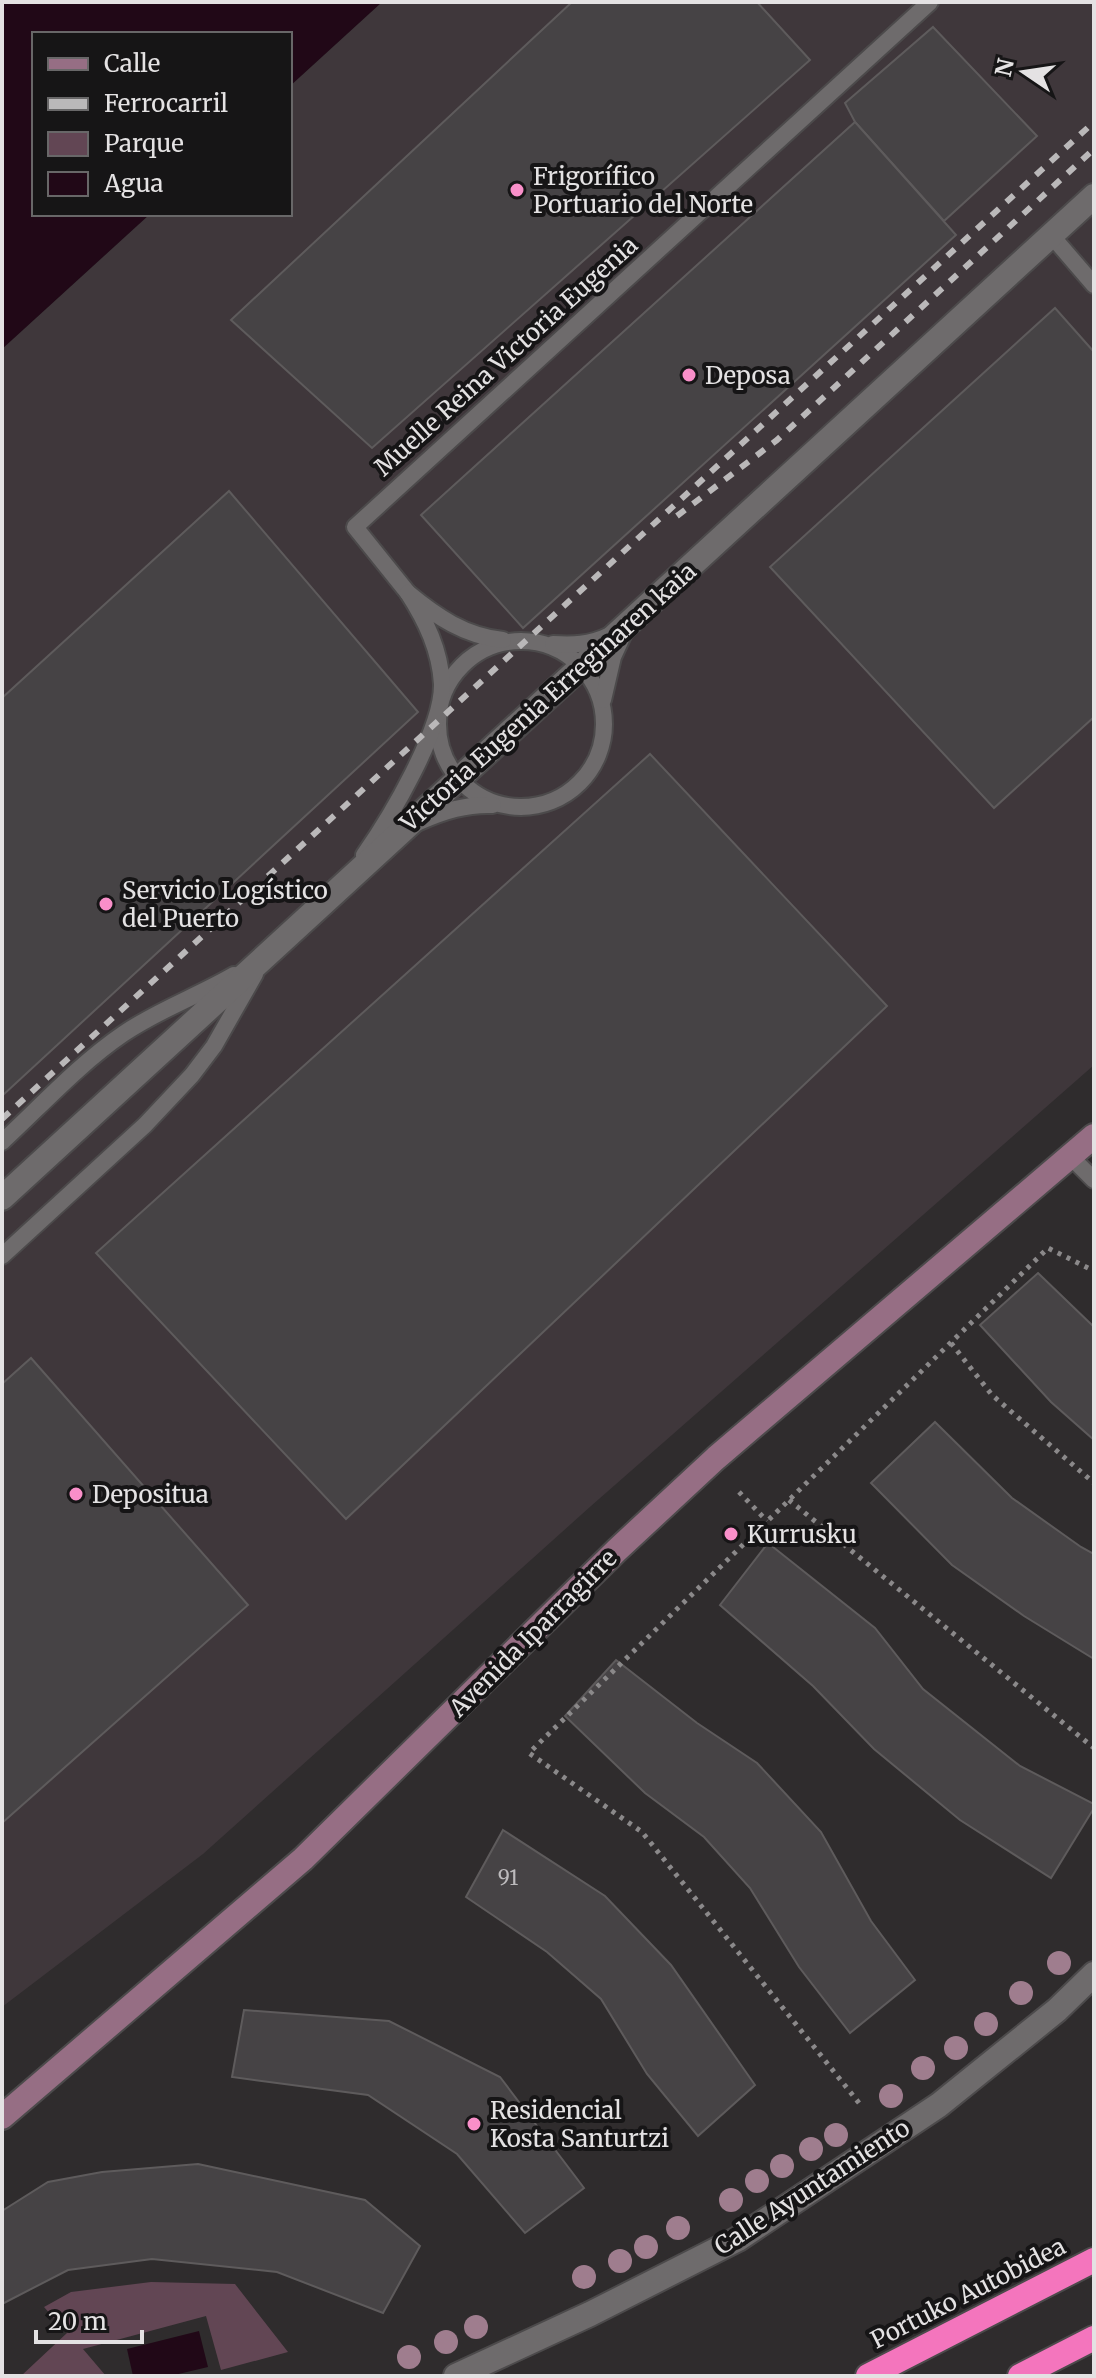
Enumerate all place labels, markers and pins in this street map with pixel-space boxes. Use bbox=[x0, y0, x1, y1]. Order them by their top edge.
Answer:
place label: Frigorífico Portuario del Norte bbox=[533, 161, 753, 220]
marker: Frigorífico Portuario del Norte bbox=[508, 181, 526, 199]
place label: Deposa bbox=[705, 360, 791, 391]
marker: Deposa bbox=[680, 366, 698, 384]
place label: Servicio Logístico del Puerto bbox=[122, 875, 328, 934]
marker: Servicio Logístico del Puerto bbox=[97, 895, 115, 913]
place label: Depositua bbox=[92, 1479, 209, 1510]
marker: Depositua bbox=[67, 1485, 85, 1503]
place label: Kurrusku bbox=[747, 1519, 857, 1550]
marker: Kurrusku bbox=[722, 1525, 740, 1543]
place label: Residencial Kosta Santurtzi bbox=[490, 2095, 669, 2154]
marker: Residencial Kosta Santurtzi bbox=[465, 2115, 483, 2133]

